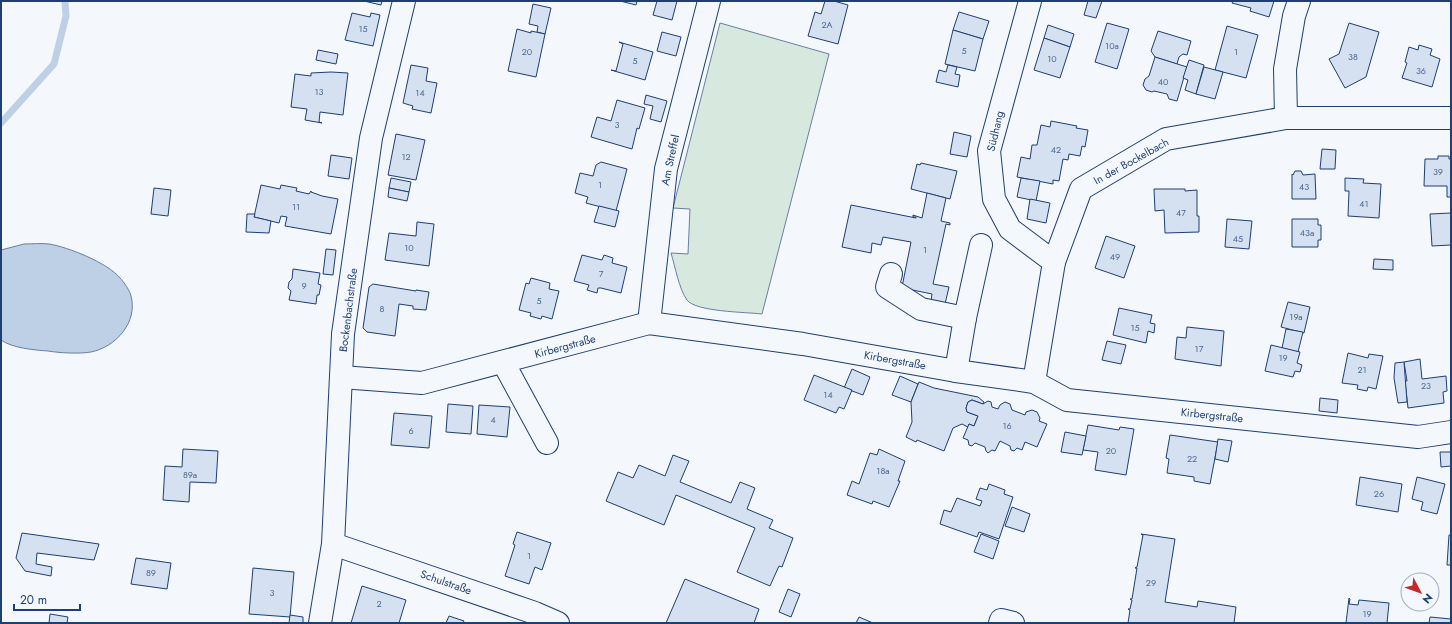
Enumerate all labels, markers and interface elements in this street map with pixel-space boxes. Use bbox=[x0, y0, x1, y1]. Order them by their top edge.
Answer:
house number: 2A bbox=[821, 18, 833, 31]
house number: 15 bbox=[358, 22, 368, 35]
house number: 10a bbox=[1105, 39, 1119, 52]
house number: 5 bbox=[961, 44, 967, 57]
house number: 20 bbox=[522, 45, 533, 58]
house number: 1 bbox=[1234, 45, 1238, 58]
house number: 38 bbox=[1348, 50, 1358, 63]
house number: 10 bbox=[1047, 52, 1057, 65]
house number: 5 bbox=[632, 54, 638, 67]
house number: 36 bbox=[1416, 64, 1426, 77]
house number: 40 bbox=[1158, 75, 1169, 88]
house number: 13 bbox=[315, 85, 324, 98]
house number: 14 bbox=[415, 86, 425, 99]
street label: Südhang bbox=[983, 109, 1007, 153]
house number: 3 bbox=[615, 118, 620, 131]
street label: Am Streffel bbox=[657, 133, 683, 187]
street label: In der Bockelbach bbox=[1091, 134, 1171, 188]
house number: 42 bbox=[1051, 143, 1061, 156]
house number: 12 bbox=[401, 150, 411, 163]
house number: 39 bbox=[1433, 165, 1443, 178]
house number: 1 bbox=[598, 178, 602, 191]
house number: 43 bbox=[1299, 180, 1309, 193]
house number: 41 bbox=[1359, 197, 1369, 210]
house number: 11 bbox=[292, 200, 300, 213]
house number: 47 bbox=[1176, 206, 1186, 219]
house number: 43a bbox=[1300, 226, 1314, 239]
house number: 45 bbox=[1233, 232, 1243, 245]
house number: 10 bbox=[404, 241, 414, 254]
house number: 1 bbox=[923, 243, 927, 256]
house number: 49 bbox=[1110, 250, 1120, 263]
street label: Bockenbachstraße bbox=[335, 267, 361, 353]
house number: 7 bbox=[599, 267, 604, 280]
house number: 9 bbox=[301, 279, 307, 292]
house number: 5 bbox=[536, 294, 542, 307]
house number: 8 bbox=[380, 302, 385, 315]
house number: 19a bbox=[1289, 310, 1303, 323]
house number: 15 bbox=[1130, 321, 1140, 334]
street label: Kirbergstraße bbox=[533, 330, 598, 362]
house number: 17 bbox=[1195, 342, 1204, 355]
street label: Kirbergstraße bbox=[863, 347, 928, 373]
house number: 19 bbox=[1278, 351, 1288, 364]
house number: 21 bbox=[1357, 363, 1367, 376]
house number: 23 bbox=[1421, 379, 1431, 392]
house number: 14 bbox=[823, 388, 833, 401]
street label: Kirbergstraße bbox=[1180, 404, 1244, 426]
house number: 4 bbox=[490, 413, 496, 426]
house number: 16 bbox=[1002, 419, 1012, 432]
house number: 6 bbox=[408, 424, 414, 437]
house number: 20 bbox=[1106, 444, 1117, 457]
house number: 22 bbox=[1187, 452, 1197, 465]
house number: 18a bbox=[876, 464, 890, 477]
house number: 89a bbox=[183, 468, 197, 481]
house number: 26 bbox=[1374, 487, 1384, 500]
house number: 1 bbox=[527, 549, 531, 562]
house number: 89 bbox=[146, 566, 156, 579]
street label: Schulstraße bbox=[418, 566, 474, 598]
north arrow bbox=[1400, 572, 1440, 612]
house number: 29 bbox=[1146, 576, 1156, 589]
scale bar bbox=[14, 586, 80, 612]
house number: 3 bbox=[270, 586, 275, 599]
text: N bbox=[1419, 590, 1436, 607]
text: 20 m bbox=[20, 591, 47, 609]
house number: 2 bbox=[376, 597, 382, 610]
house number: 19 bbox=[1362, 607, 1372, 620]

